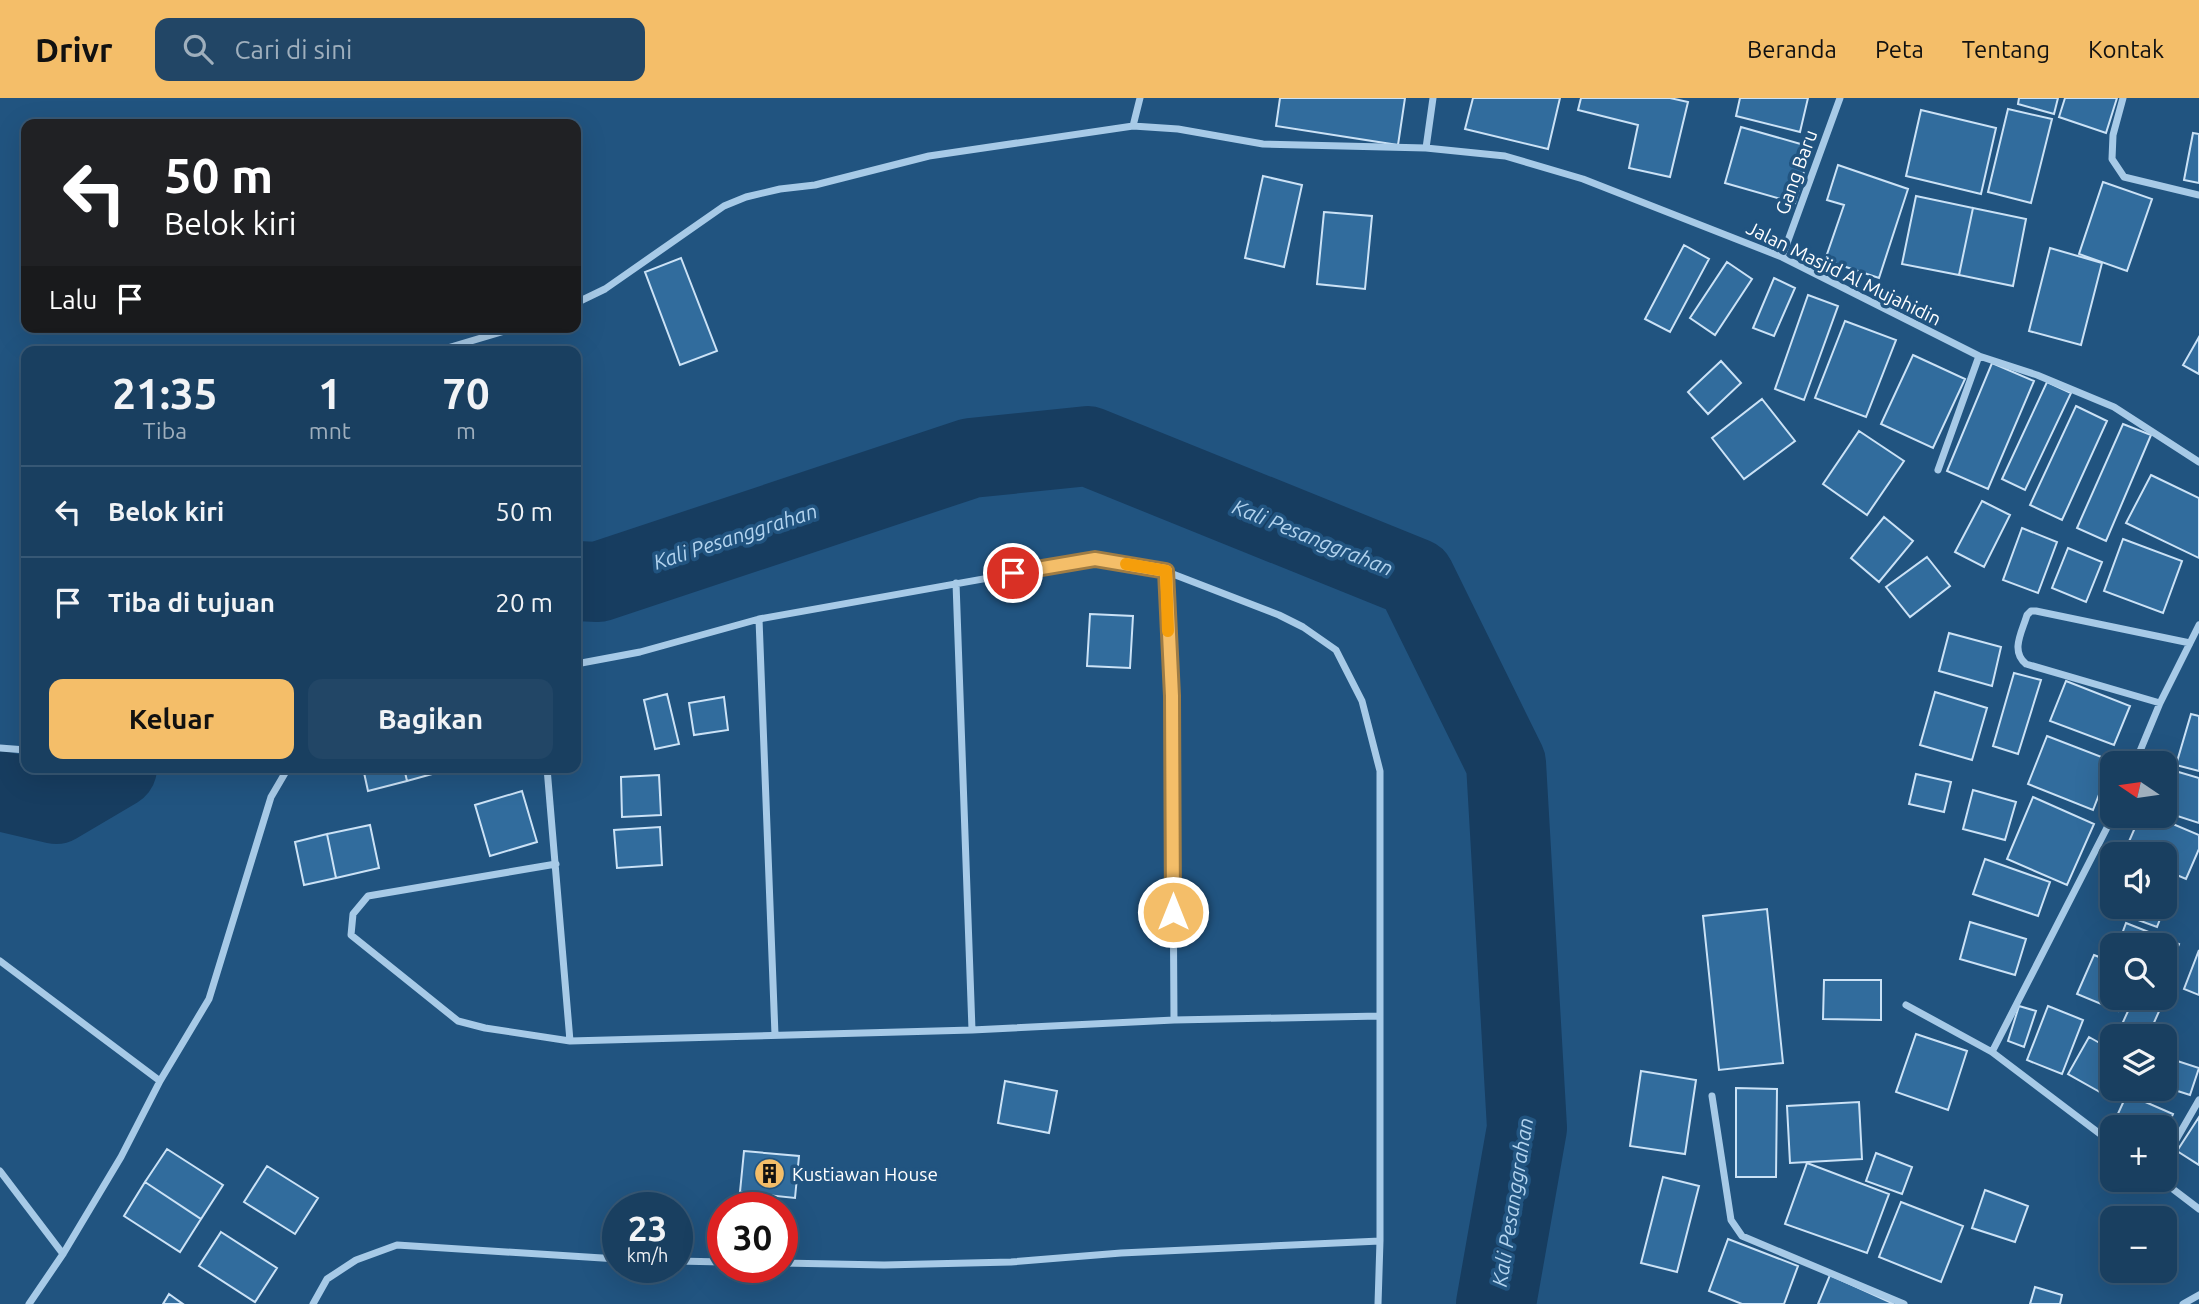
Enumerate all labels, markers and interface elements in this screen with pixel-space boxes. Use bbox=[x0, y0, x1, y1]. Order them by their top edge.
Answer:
search box bbox=[155, 18, 645, 81]
icon: search bbox=[179, 30, 217, 68]
text: Drivr bbox=[35, 31, 113, 68]
text: Cari di sini bbox=[235, 35, 352, 64]
text: Beranda bbox=[1747, 36, 1837, 63]
text: Peta bbox=[1875, 36, 1924, 63]
text: Tentang bbox=[1962, 36, 2050, 63]
text: Kontak bbox=[2088, 36, 2164, 63]
street label: Gang Baru bbox=[1771, 127, 1821, 217]
icon: left bbox=[49, 147, 140, 238]
text: 50 m bbox=[164, 147, 273, 202]
text: Belok kiri bbox=[164, 205, 296, 241]
street label: Jalan Masjid Al Mujahidin bbox=[1743, 216, 1945, 330]
icon: arrive bbox=[111, 280, 149, 318]
text: Lalu bbox=[49, 285, 97, 314]
text: 21:35 bbox=[112, 370, 217, 417]
text: 1 bbox=[318, 370, 342, 417]
text: 70 bbox=[442, 370, 490, 417]
text: Tiba bbox=[143, 418, 187, 443]
text: mnt bbox=[309, 418, 351, 443]
text: m bbox=[456, 418, 476, 443]
icon: left bbox=[49, 493, 87, 531]
water label: Kali Pesanggrahan bbox=[1229, 494, 1397, 580]
text: Belok kiri bbox=[108, 497, 224, 526]
text: 50 m bbox=[495, 497, 553, 526]
water label: Kali Pesanggrahan bbox=[650, 498, 820, 574]
pin bbox=[983, 543, 1043, 603]
icon: arrive bbox=[994, 554, 1032, 592]
icon: arrive bbox=[49, 584, 87, 622]
text: Tiba di tujuan bbox=[108, 588, 275, 617]
text: 20 m bbox=[495, 588, 553, 617]
button: Keluar bbox=[49, 679, 294, 759]
button: Bagikan bbox=[308, 679, 553, 759]
north arrow bbox=[2100, 751, 2177, 828]
map controls bbox=[2100, 751, 2177, 1283]
button: sound bbox=[2100, 842, 2177, 919]
position arrow bbox=[1136, 875, 1210, 949]
button: search bbox=[2100, 933, 2177, 1010]
button: layers bbox=[2100, 1024, 2177, 1101]
button: + bbox=[2100, 1115, 2177, 1192]
water label: Kali Pesanggrahan bbox=[1487, 1116, 1537, 1288]
building icon: Kustiawan House bbox=[752, 1157, 786, 1191]
place label: Kustiawan House bbox=[792, 1163, 938, 1185]
speed limit sign: 30 bbox=[707, 1192, 798, 1283]
button: − bbox=[2100, 1206, 2177, 1283]
text: 23 bbox=[628, 1208, 667, 1248]
text: km/h bbox=[627, 1245, 668, 1265]

